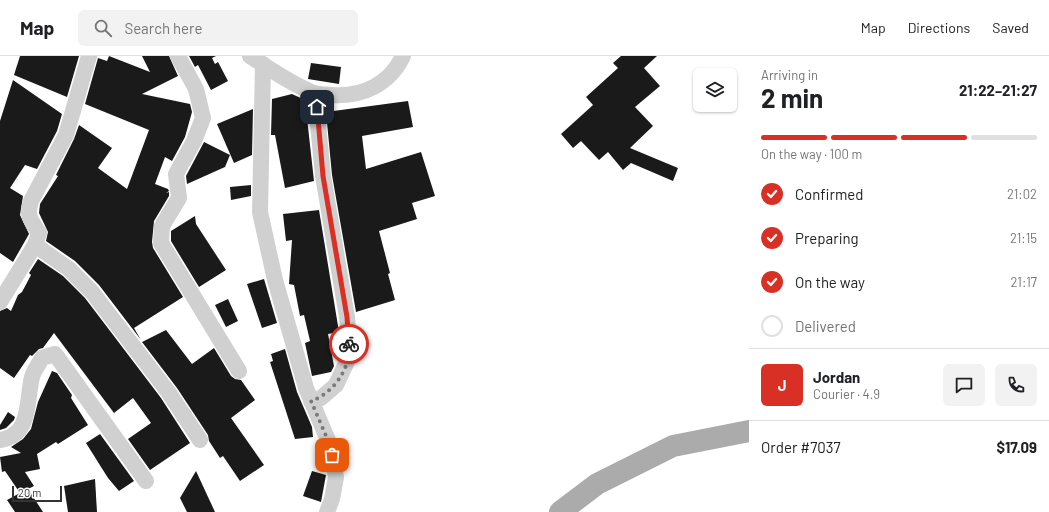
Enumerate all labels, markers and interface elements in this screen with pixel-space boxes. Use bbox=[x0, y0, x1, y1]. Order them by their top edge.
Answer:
search box bbox=[78, 10, 358, 46]
text: Map bbox=[20, 16, 54, 39]
icon: search bbox=[92, 17, 114, 39]
text: Search here bbox=[124, 19, 202, 37]
text: Map bbox=[861, 19, 886, 36]
text: Directions bbox=[908, 19, 970, 36]
text: Saved bbox=[992, 19, 1029, 36]
text: Arriving in bbox=[761, 67, 818, 83]
map controls bbox=[693, 68, 737, 112]
button: layers bbox=[693, 68, 737, 112]
text: 21:22–21:27 bbox=[959, 81, 1037, 99]
text: 2 min bbox=[761, 82, 823, 113]
pin bbox=[300, 90, 334, 124]
icon: home bbox=[306, 96, 328, 118]
text: On the way · 100 m bbox=[761, 146, 862, 162]
icon: check bbox=[761, 183, 783, 205]
text: Confirmed bbox=[795, 185, 863, 203]
text: 21:02 bbox=[1007, 186, 1037, 202]
icon: check bbox=[761, 227, 783, 249]
text: Preparing bbox=[795, 229, 859, 247]
text: 21:15 bbox=[1010, 230, 1037, 246]
icon: check bbox=[761, 271, 783, 293]
text: On the way bbox=[795, 273, 865, 291]
text: 21:17 bbox=[1011, 274, 1037, 290]
text: Delivered bbox=[795, 317, 856, 335]
courier bbox=[329, 324, 369, 364]
icon: bike bbox=[338, 333, 360, 355]
button: chat bbox=[943, 364, 985, 406]
button: phone bbox=[995, 364, 1037, 406]
text: Jordan bbox=[813, 368, 860, 386]
text: J bbox=[778, 376, 786, 394]
text: Courier · 4.9 bbox=[813, 386, 880, 402]
pin bbox=[315, 438, 349, 472]
text: Order #7037 bbox=[761, 438, 841, 456]
text: $17.09 bbox=[996, 438, 1037, 456]
icon: bag bbox=[321, 444, 343, 466]
scale bar bbox=[12, 484, 62, 503]
text: 20 m bbox=[18, 486, 41, 499]

